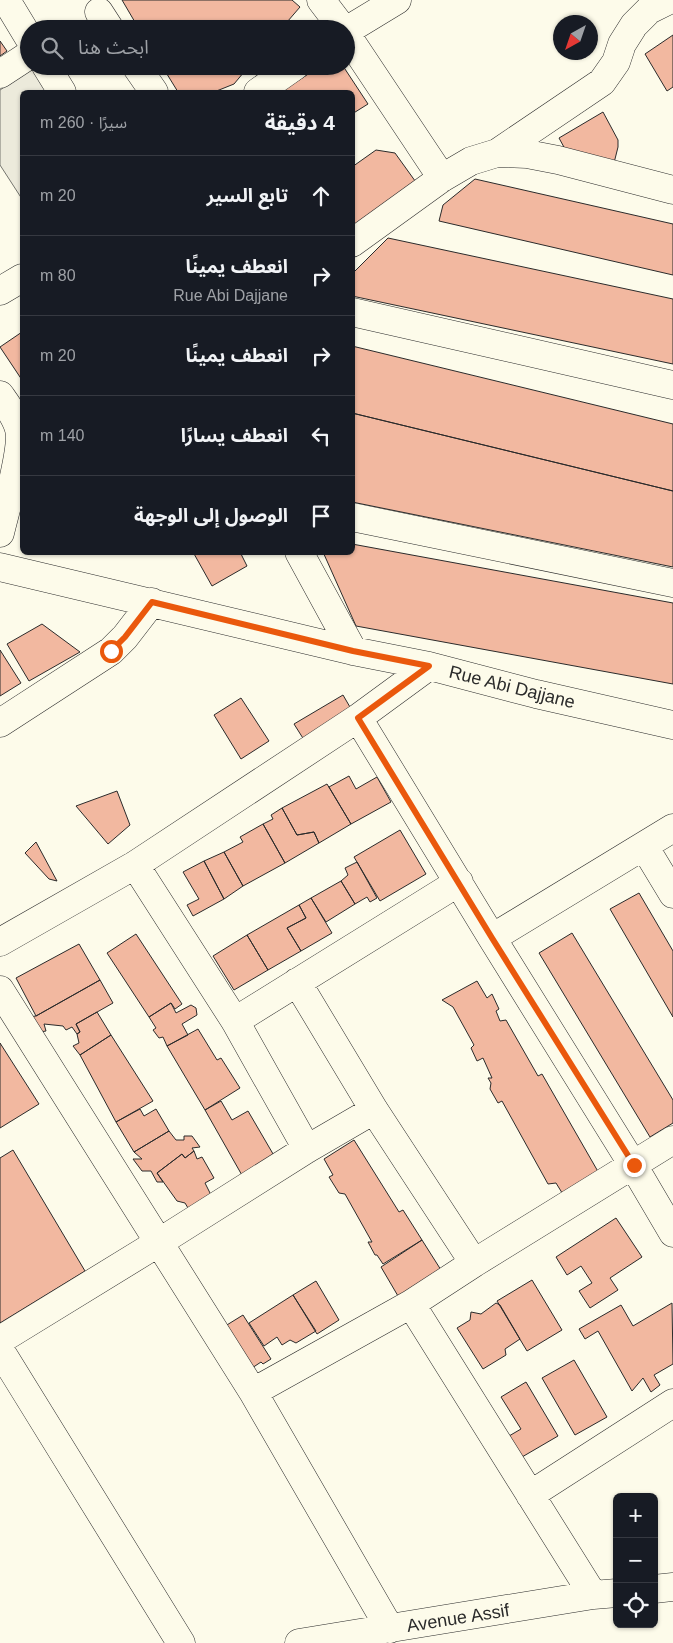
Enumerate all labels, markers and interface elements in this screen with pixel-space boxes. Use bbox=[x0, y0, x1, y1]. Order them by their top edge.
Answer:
north arrow bbox=[553, 15, 598, 60]
search box bbox=[20, 20, 355, 75]
icon: search bbox=[38, 34, 66, 62]
text: ابحث هنا bbox=[78, 37, 149, 58]
text: 4 دقيقة bbox=[265, 111, 335, 134]
text: سيرًا · 260 m bbox=[40, 114, 127, 131]
icon: ahead bbox=[307, 182, 335, 210]
text: تابع السير bbox=[206, 185, 288, 206]
text: 20 m bbox=[40, 187, 76, 204]
text: انعطف يمينًا bbox=[186, 256, 288, 277]
icon: right bbox=[307, 262, 335, 290]
text: 80 m bbox=[40, 267, 76, 284]
text: Rue Abi Dajjane bbox=[173, 287, 288, 304]
icon: right bbox=[307, 342, 335, 370]
text: انعطف يمينًا bbox=[186, 345, 288, 366]
text: 20 m bbox=[40, 347, 76, 364]
icon: left bbox=[307, 422, 335, 450]
text: انعطف يسارًا bbox=[181, 425, 288, 446]
text: 140 m bbox=[40, 427, 84, 444]
icon: arrive bbox=[307, 502, 335, 530]
text: الوصول إلى الوجهة bbox=[134, 505, 288, 526]
route start bbox=[100, 640, 123, 663]
street label: Rue Abi Dajjane bbox=[447, 662, 577, 712]
route end bbox=[623, 1154, 646, 1177]
map controls bbox=[613, 1493, 658, 1628]
button: + bbox=[613, 1493, 658, 1538]
button: − bbox=[613, 1538, 658, 1583]
button: locate bbox=[613, 1583, 658, 1628]
street label: Avenue Assif bbox=[405, 1600, 512, 1636]

